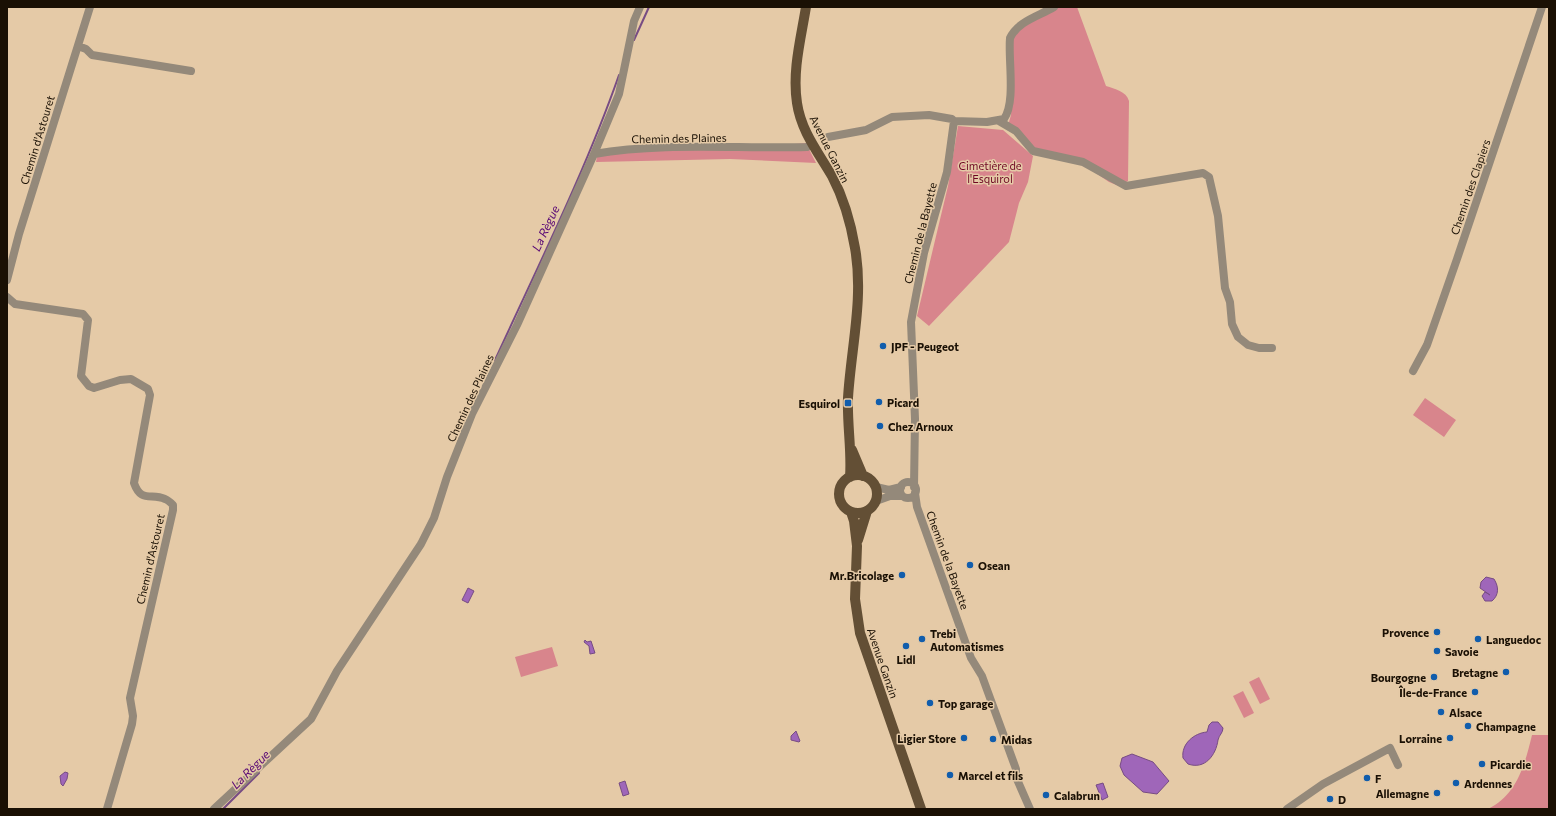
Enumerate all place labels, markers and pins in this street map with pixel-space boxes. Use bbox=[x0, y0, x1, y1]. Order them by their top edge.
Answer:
place label: JPF - Peugeot bbox=[891, 340, 959, 354]
marker: JPF - Peugeot bbox=[878, 341, 888, 351]
place label: Picard bbox=[887, 396, 919, 409]
place label: Esquirol bbox=[799, 397, 840, 410]
marker: Picard bbox=[874, 397, 884, 407]
marker: Esquirol bbox=[843, 398, 853, 408]
place label: Chez Arnoux bbox=[888, 420, 954, 433]
marker: Chez Arnoux bbox=[875, 421, 885, 431]
place label: Osean bbox=[978, 559, 1010, 572]
marker: Osean bbox=[965, 560, 975, 570]
place label: Mr.Bricolage bbox=[829, 569, 894, 582]
marker: Mr.Bricolage bbox=[897, 570, 907, 580]
place label: Provence bbox=[1382, 626, 1429, 639]
place label: Trebi Automatismes bbox=[930, 627, 1004, 653]
marker: Provence bbox=[1432, 627, 1442, 637]
place label: Languedoc bbox=[1486, 633, 1541, 646]
marker: Trebi Automatismes bbox=[917, 634, 927, 644]
marker: Languedoc bbox=[1473, 634, 1483, 644]
marker: Lidl bbox=[901, 641, 911, 651]
place label: Savoie bbox=[1445, 645, 1479, 658]
marker: Savoie bbox=[1432, 646, 1442, 656]
place label: Lidl bbox=[897, 653, 915, 666]
place label: Bretagne bbox=[1452, 666, 1498, 679]
marker: Bretagne bbox=[1501, 667, 1511, 677]
place label: Bourgogne bbox=[1371, 671, 1426, 684]
marker: Bourgogne bbox=[1429, 672, 1439, 682]
place label: Île-de-France bbox=[1398, 685, 1467, 699]
marker: Île-de-France bbox=[1470, 687, 1480, 697]
place label: Top garage bbox=[938, 697, 993, 710]
marker: Top garage bbox=[925, 698, 935, 708]
place label: Alsace bbox=[1449, 706, 1482, 719]
marker: Alsace bbox=[1436, 707, 1446, 717]
place label: Champagne bbox=[1476, 720, 1536, 733]
marker: Champagne bbox=[1463, 721, 1473, 731]
place label: Ligier Store bbox=[897, 732, 956, 745]
place label: Lorraine bbox=[1399, 732, 1442, 745]
marker: Ligier Store bbox=[959, 733, 969, 743]
place label: Midas bbox=[1001, 733, 1032, 746]
marker: Lorraine bbox=[1445, 733, 1455, 743]
marker: Midas bbox=[988, 734, 998, 744]
place label: Picardie bbox=[1490, 758, 1531, 771]
marker: Picardie bbox=[1477, 759, 1487, 769]
place label: Marcel et fils bbox=[958, 769, 1023, 782]
marker: Marcel et fils bbox=[945, 770, 955, 780]
place label: F bbox=[1375, 772, 1381, 785]
marker: F bbox=[1362, 773, 1372, 783]
place label: Ardennes bbox=[1464, 777, 1512, 790]
marker: Ardennes bbox=[1451, 778, 1461, 788]
place label: Allemagne bbox=[1376, 787, 1429, 800]
marker: Allemagne bbox=[1432, 788, 1442, 798]
place label: Calabrun bbox=[1054, 789, 1100, 802]
marker: Calabrun bbox=[1041, 790, 1051, 800]
place label: D bbox=[1338, 793, 1346, 806]
marker: D bbox=[1325, 794, 1335, 804]

